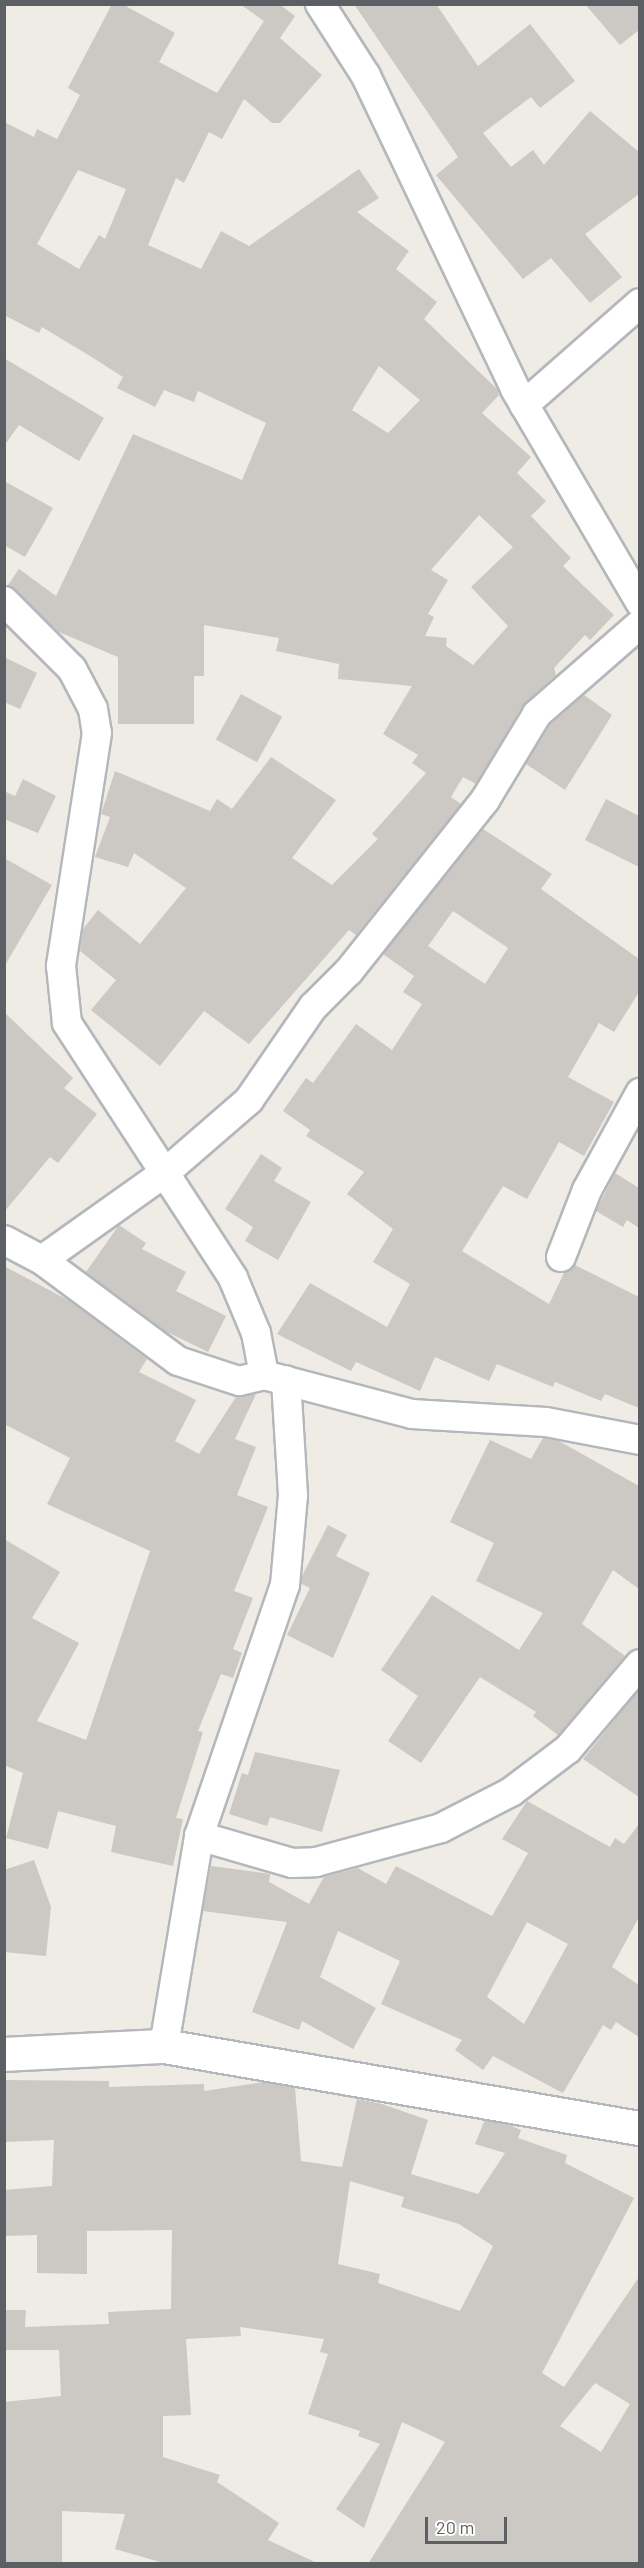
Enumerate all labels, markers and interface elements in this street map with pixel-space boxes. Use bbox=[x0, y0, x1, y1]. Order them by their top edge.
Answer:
scale bar bbox=[428, 2505, 510, 2543]
text: 20 m bbox=[436, 2516, 474, 2538]

